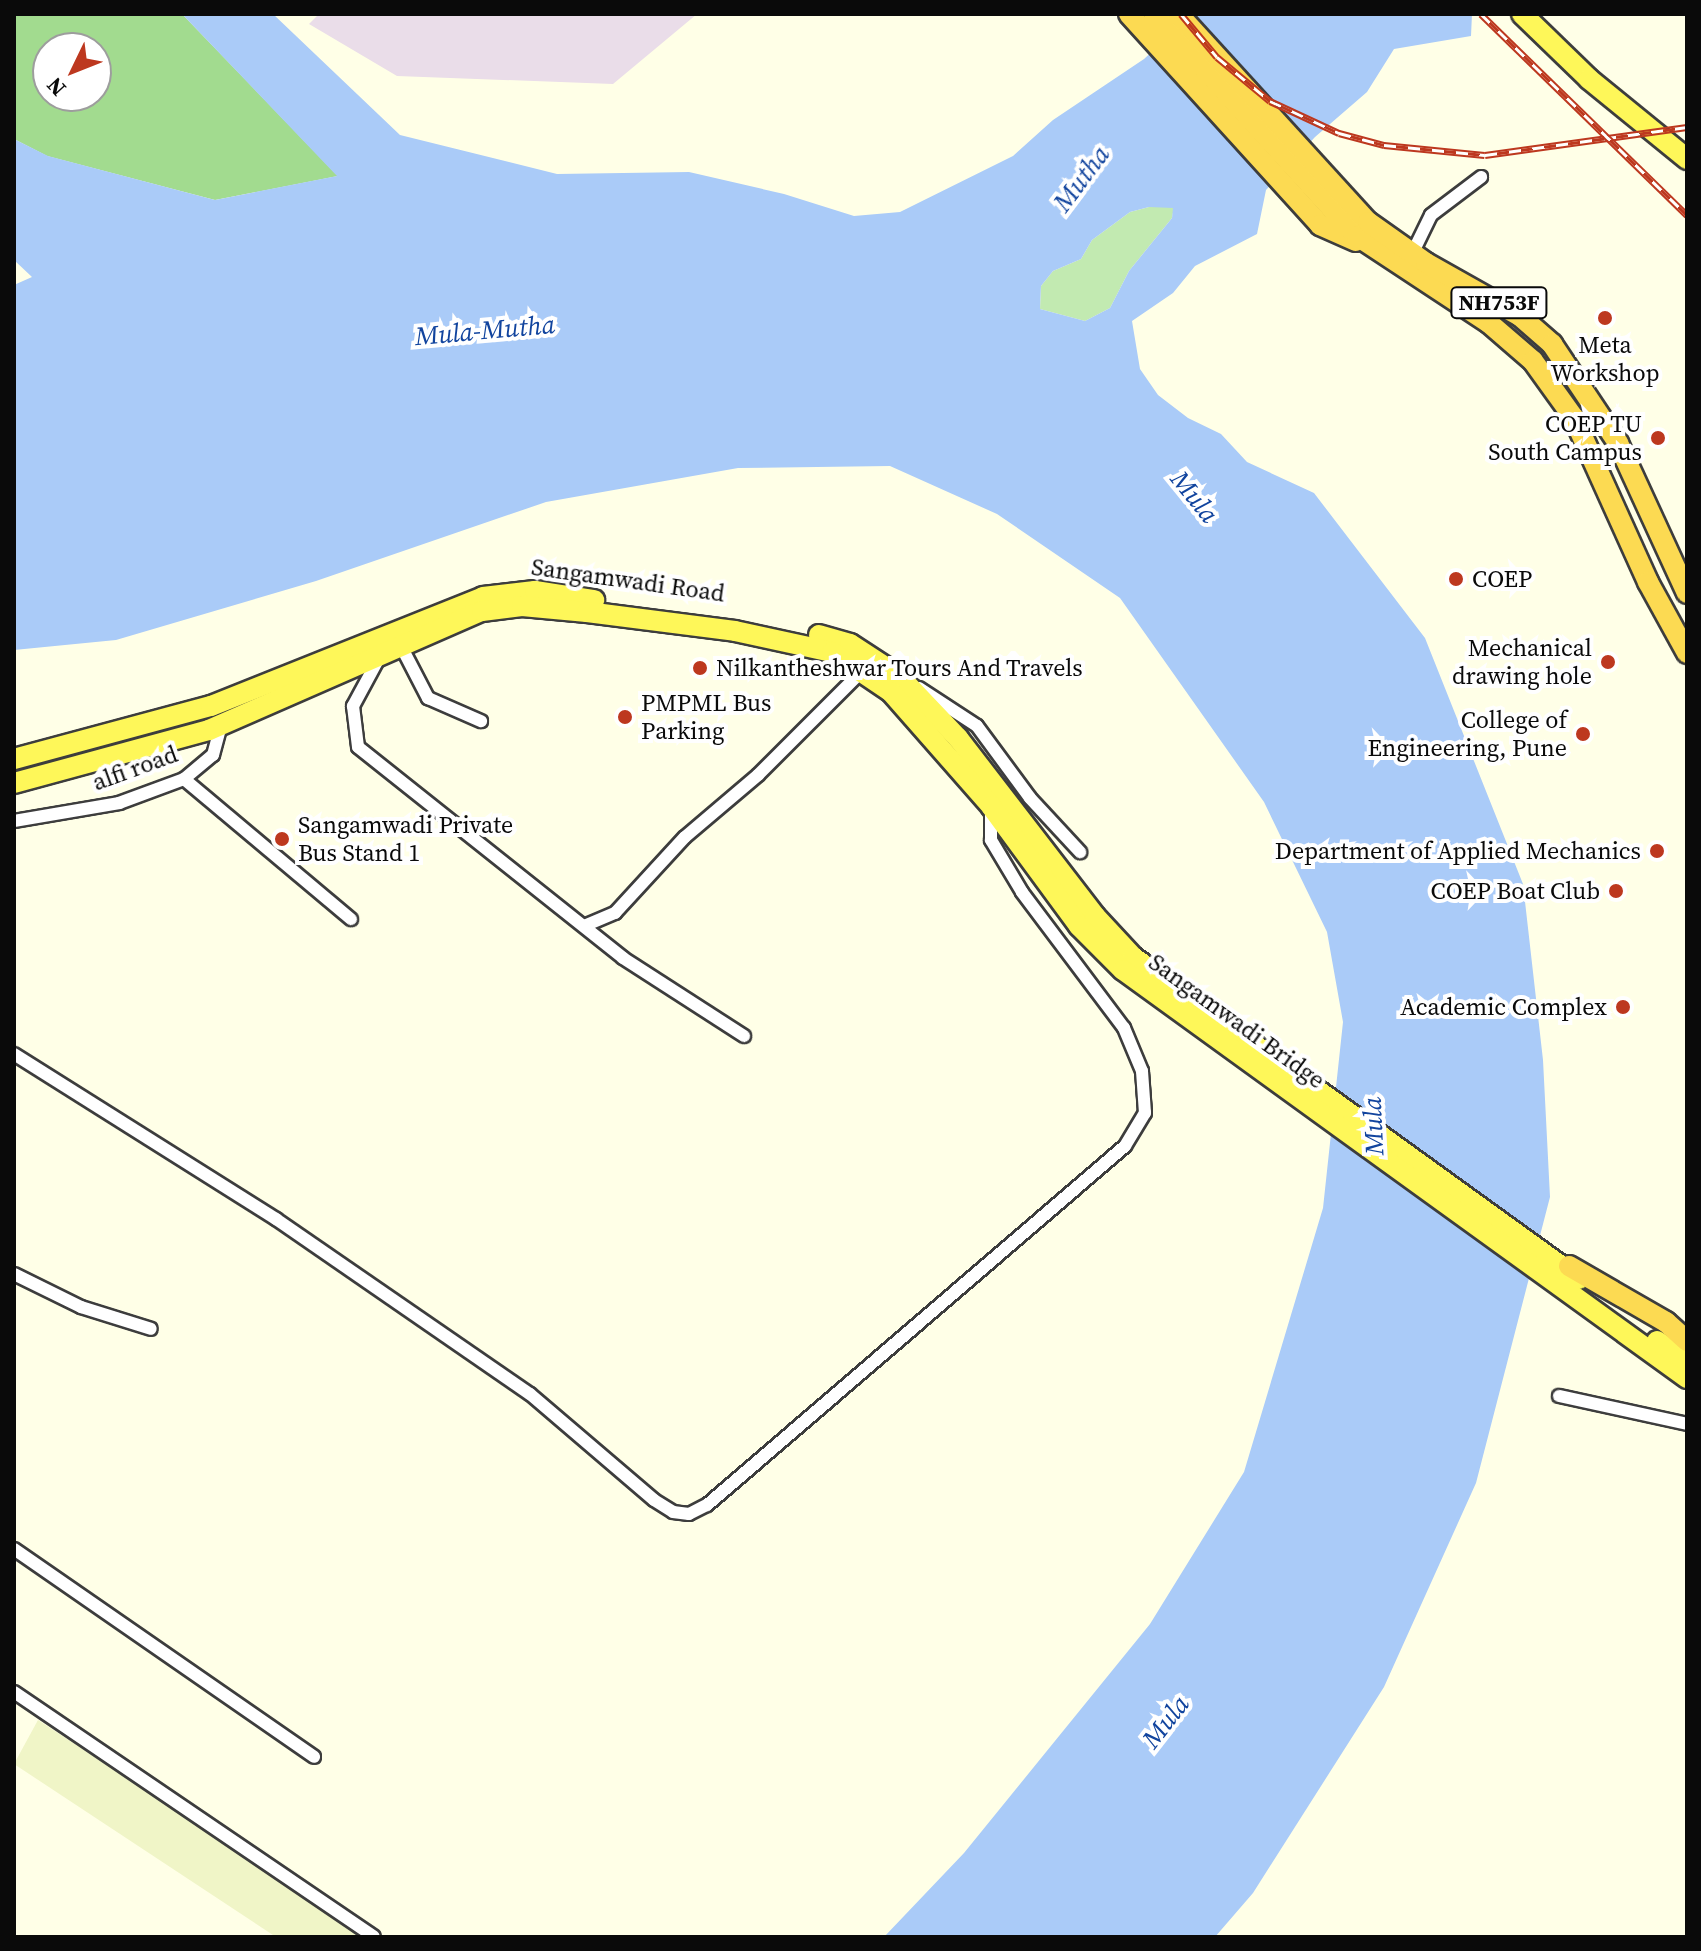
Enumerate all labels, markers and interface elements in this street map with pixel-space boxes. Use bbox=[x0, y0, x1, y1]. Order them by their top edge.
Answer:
north arrow bbox=[32, 32, 112, 112]
text: N bbox=[39, 71, 72, 103]
water label: Mutha bbox=[1047, 140, 1117, 218]
road number: NH753F bbox=[1449, 285, 1549, 321]
water label: Mula-Mutha bbox=[414, 309, 556, 353]
marker: Meta Workshop bbox=[1596, 309, 1614, 327]
place label: Meta Workshop bbox=[1551, 331, 1659, 387]
place label: COEP TU South Campus bbox=[1488, 410, 1642, 466]
marker: COEP TU South Campus bbox=[1649, 429, 1667, 447]
water label: Mula bbox=[1164, 465, 1224, 529]
street label: Sangamwadi Road bbox=[530, 552, 726, 608]
place label: COEP bbox=[1472, 565, 1532, 593]
marker: COEP bbox=[1447, 570, 1465, 588]
place label: Mechanical drawing hole bbox=[1452, 634, 1592, 690]
marker: Mechanical drawing hole bbox=[1599, 653, 1617, 671]
place label: Nilkantheshwar Tours And Travels bbox=[716, 654, 1084, 682]
marker: Nilkantheshwar Tours And Travels bbox=[691, 659, 709, 677]
place label: PMPML Bus Parking bbox=[641, 689, 771, 745]
place label: College of Engineering, Pune bbox=[1367, 706, 1567, 762]
marker: PMPML Bus Parking bbox=[616, 708, 634, 726]
marker: College of Engineering, Pune bbox=[1574, 725, 1592, 743]
street label: alfi road bbox=[89, 739, 181, 797]
place label: Sangamwadi Private Bus Stand 1 bbox=[298, 811, 513, 867]
marker: Sangamwadi Private Bus Stand 1 bbox=[273, 830, 291, 848]
place label: Department of Applied Mechanics bbox=[1275, 837, 1641, 865]
marker: Department of Applied Mechanics bbox=[1648, 842, 1666, 860]
place label: COEP Boat Club bbox=[1430, 877, 1600, 905]
marker: COEP Boat Club bbox=[1607, 882, 1625, 900]
street label: Sangamwadi Bridge bbox=[1143, 947, 1331, 1095]
place label: Academic Complex bbox=[1400, 993, 1607, 1021]
marker: Academic Complex bbox=[1614, 998, 1632, 1016]
water label: Mula bbox=[1357, 1096, 1391, 1156]
water label: Mula bbox=[1136, 1689, 1196, 1755]

